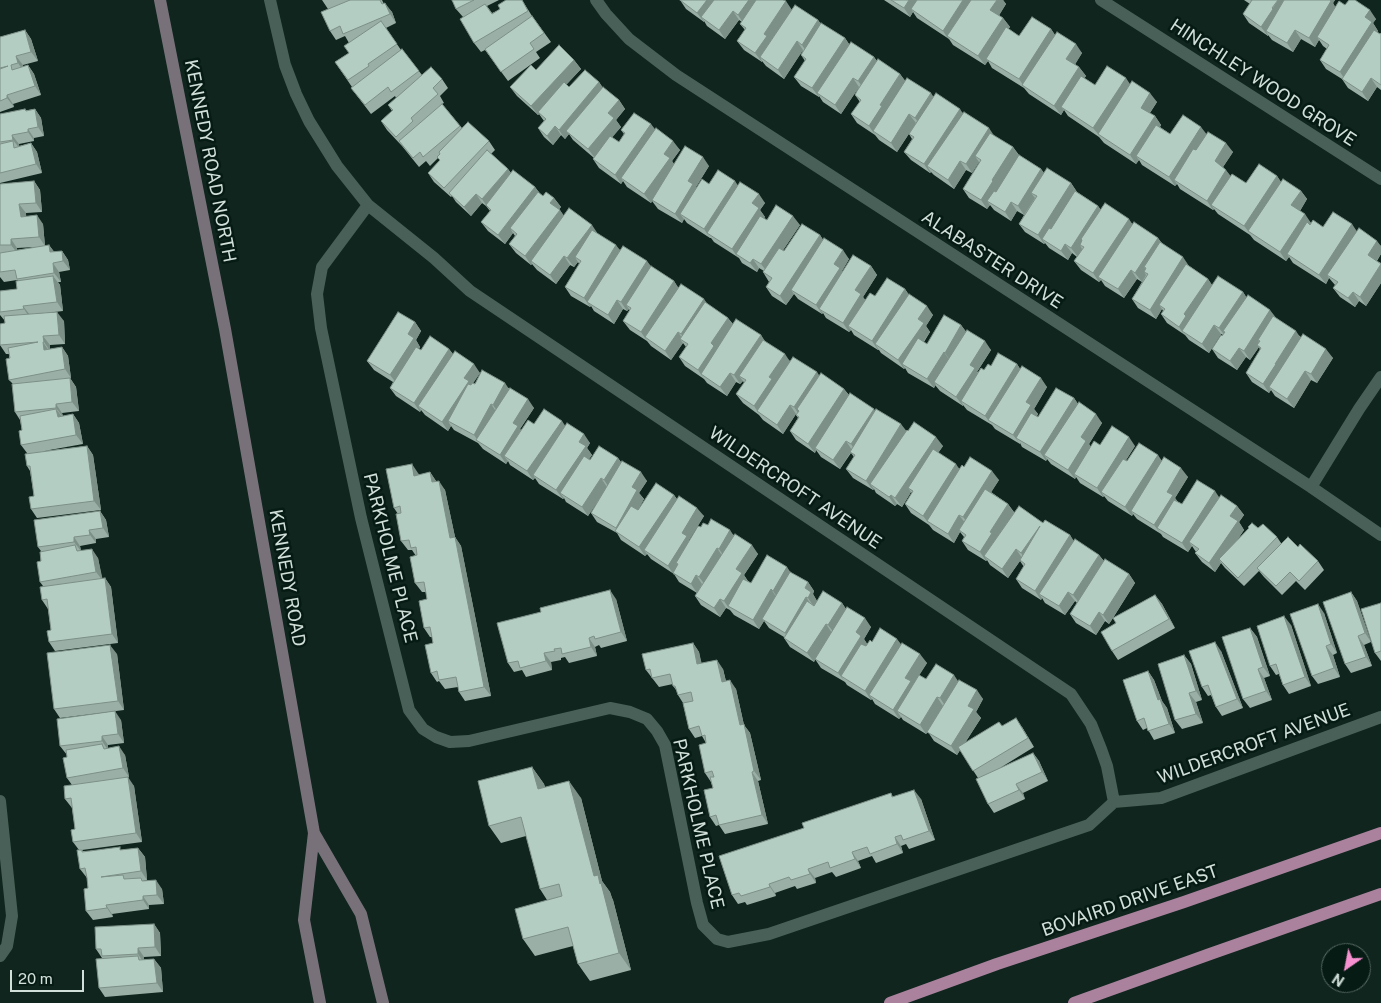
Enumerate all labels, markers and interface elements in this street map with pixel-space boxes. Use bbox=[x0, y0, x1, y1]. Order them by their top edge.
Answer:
street label: HINCHLEY WOOD GROVE bbox=[1166, 15, 1360, 151]
street label: KENNEDY ROAD NORTH bbox=[180, 58, 240, 264]
street label: ALABASTER DRIVE bbox=[917, 206, 1067, 314]
street label: WILDERCROFT AVENUE bbox=[705, 422, 885, 554]
street label: PARKHOLME PLACE bbox=[358, 471, 422, 645]
street label: KENNEDY ROAD bbox=[264, 508, 310, 648]
street label: WILDERCROFT AVENUE bbox=[1155, 699, 1353, 789]
street label: PARKHOLME PLACE bbox=[668, 737, 728, 911]
street label: BOVAIRD DRIVE EAST bbox=[1039, 861, 1221, 941]
north arrow bbox=[1321, 943, 1371, 993]
scale bar bbox=[12, 960, 86, 992]
text: 20 m bbox=[18, 970, 53, 987]
text: N bbox=[1329, 970, 1347, 989]

